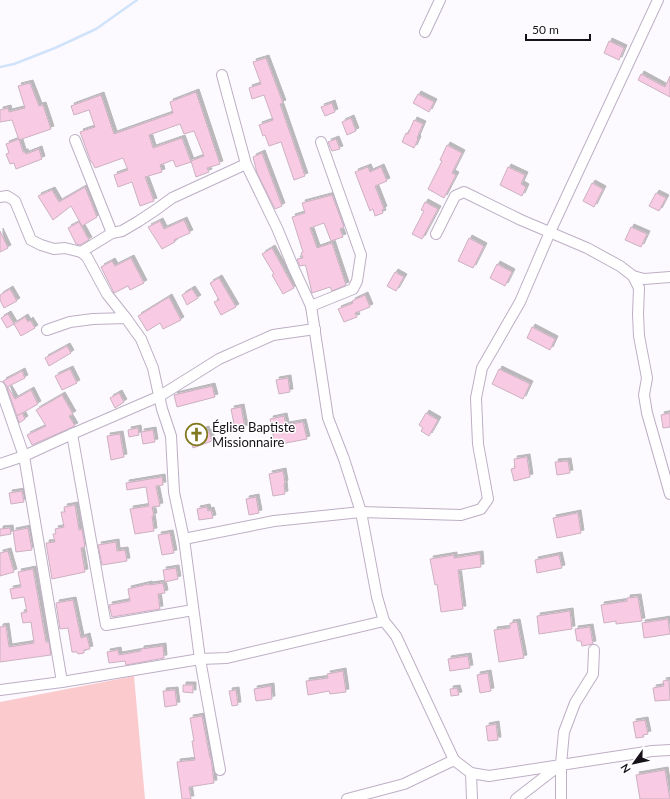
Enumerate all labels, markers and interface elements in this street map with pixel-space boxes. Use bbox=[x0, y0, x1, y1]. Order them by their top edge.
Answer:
scale bar bbox=[526, 16, 590, 42]
text: 50 m bbox=[532, 22, 559, 37]
place label: Église Baptiste Missionnaire bbox=[212, 419, 295, 450]
church icon: Église Baptiste Missionnaire bbox=[184, 421, 210, 447]
north arrow bbox=[614, 743, 654, 783]
text: N bbox=[617, 762, 633, 776]

